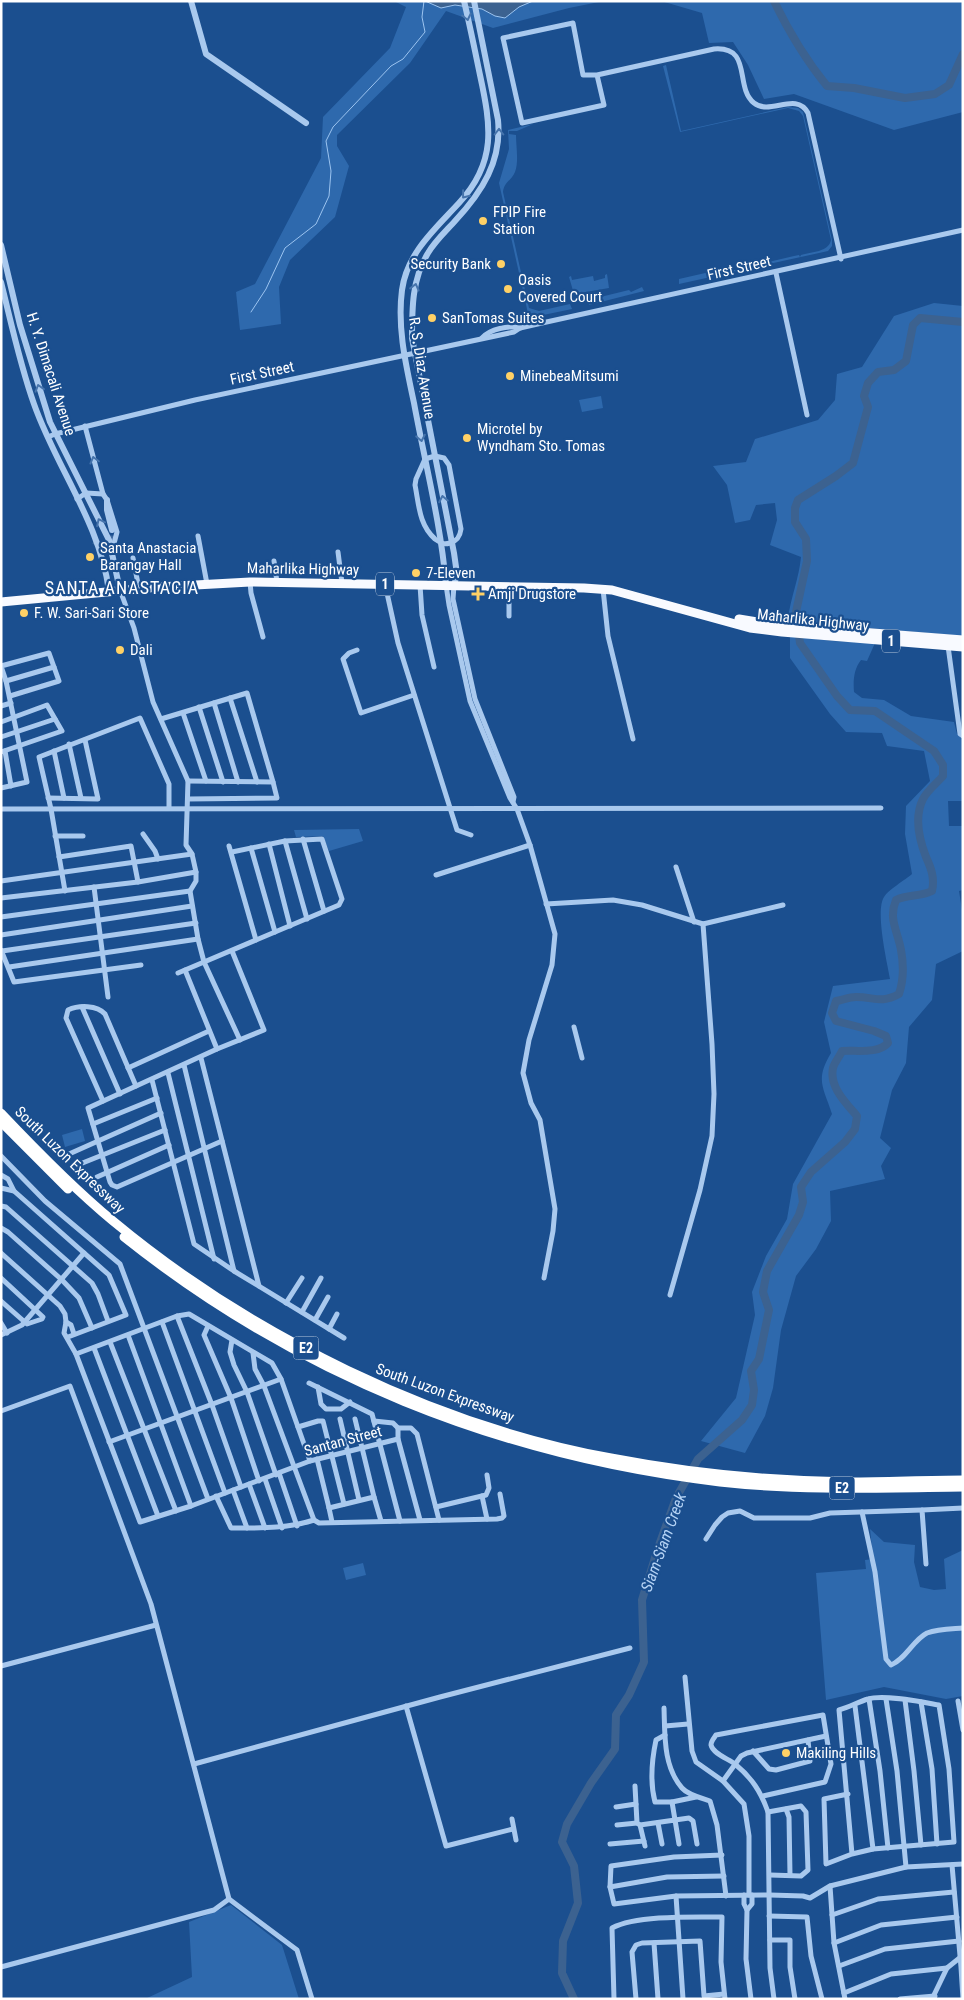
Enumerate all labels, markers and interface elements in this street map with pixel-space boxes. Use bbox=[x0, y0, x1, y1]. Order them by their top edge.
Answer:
one-way arrow bbox=[461, 12, 472, 21]
one-way arrow bbox=[494, 128, 504, 136]
one-way arrow bbox=[463, 189, 471, 198]
place label: FPIP Fire Station bbox=[493, 203, 546, 238]
marker: FPIP Fire Station bbox=[477, 215, 489, 227]
street label: First Street bbox=[705, 252, 773, 284]
place label: Security Bank bbox=[410, 255, 491, 273]
marker: Security Bank bbox=[495, 258, 507, 270]
place label: Oasis Covered Court bbox=[518, 271, 602, 306]
one-way arrow bbox=[409, 282, 420, 291]
marker: Oasis Covered Court bbox=[502, 283, 514, 295]
place label: SanTomas Suites bbox=[442, 309, 545, 327]
street label: H. Y. Dimacali Avenue bbox=[23, 310, 79, 438]
marker: SanTomas Suites bbox=[426, 312, 438, 324]
street label: R. S. Diaz Avenue bbox=[405, 316, 439, 420]
street label: First Street bbox=[228, 357, 296, 389]
place label: MinebeaMitsumi bbox=[520, 367, 619, 385]
marker: MinebeaMitsumi bbox=[504, 370, 516, 382]
one-way arrow bbox=[35, 384, 45, 392]
place label: Microtel by Wyndham Sto. Tomas bbox=[477, 420, 605, 455]
marker: Microtel by Wyndham Sto. Tomas bbox=[461, 432, 473, 444]
one-way arrow bbox=[415, 433, 425, 442]
one-way arrow bbox=[89, 456, 100, 465]
one-way arrow bbox=[439, 495, 449, 504]
one-way arrow bbox=[96, 518, 106, 527]
place label: Santa Anastacia Barangay Hall bbox=[100, 539, 196, 574]
marker: Santa Anastacia Barangay Hall bbox=[84, 551, 96, 563]
street label: Maharlika Highway bbox=[247, 559, 359, 579]
place label: 7-Eleven bbox=[426, 564, 476, 582]
marker: 7-Eleven bbox=[410, 567, 422, 579]
road number: 1 bbox=[376, 572, 394, 596]
district label: SANTA ANASTACIA bbox=[45, 577, 199, 598]
place label: Amji Drugstore bbox=[488, 585, 576, 603]
marker: Amji Drugstore bbox=[472, 588, 484, 600]
place label: F. W. Sari-Sari Store bbox=[34, 604, 149, 622]
street label: Maharlika Highway bbox=[756, 605, 870, 635]
marker: F. W. Sari-Sari Store bbox=[18, 607, 30, 619]
road number: 1 bbox=[882, 630, 900, 652]
place label: Dali bbox=[130, 641, 153, 659]
marker: Dali bbox=[114, 644, 126, 656]
street label: South Luzon Expressway bbox=[11, 1103, 129, 1217]
road number: E2 bbox=[294, 1336, 318, 1360]
street label: South Luzon Expressway bbox=[373, 1360, 517, 1426]
street label: Santan Street bbox=[302, 1422, 384, 1460]
road number: E2 bbox=[830, 1476, 854, 1500]
water label: Siam-Siam Creek bbox=[637, 1489, 691, 1594]
place label: Makiling Hills bbox=[796, 1744, 876, 1762]
marker: Makiling Hills bbox=[780, 1747, 792, 1759]

